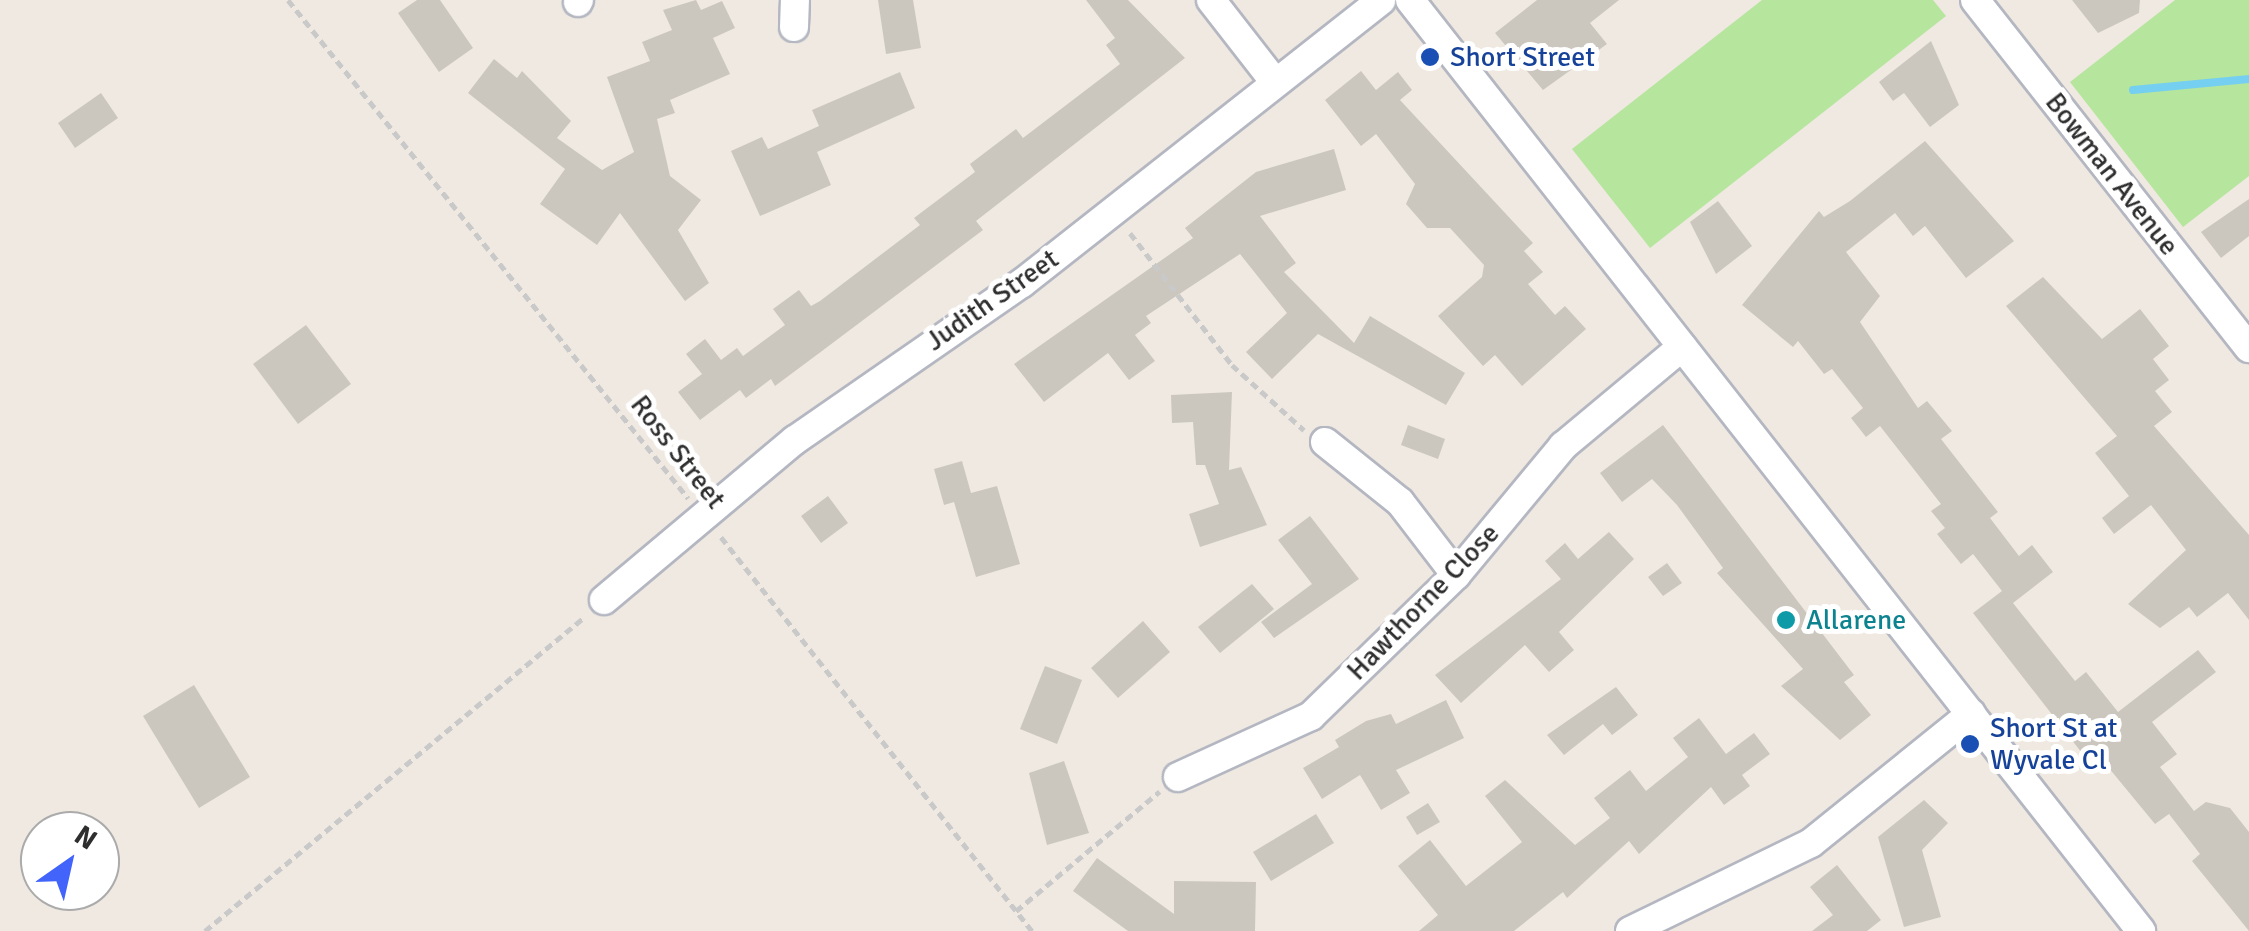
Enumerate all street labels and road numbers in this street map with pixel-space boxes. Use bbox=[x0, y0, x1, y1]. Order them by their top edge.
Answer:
street label: Bowman Avenue bbox=[2038, 86, 2186, 262]
street label: Judith Street bbox=[919, 242, 1065, 358]
street label: Ross Street bbox=[623, 389, 733, 515]
street label: Hawthorne Close bbox=[1340, 517, 1506, 687]

